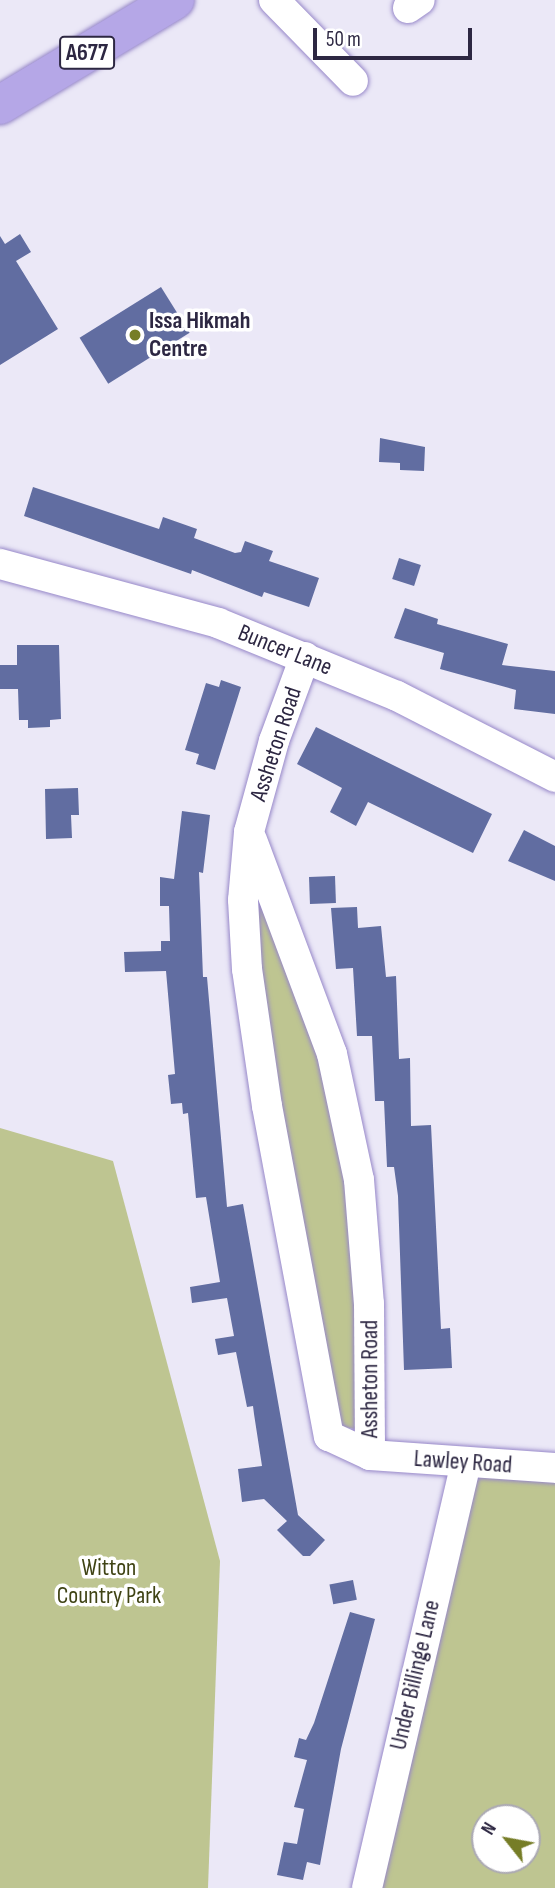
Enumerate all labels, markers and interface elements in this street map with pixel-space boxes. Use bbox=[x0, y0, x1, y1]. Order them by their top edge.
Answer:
scale bar bbox=[317, 14, 476, 58]
text: 50 m bbox=[326, 27, 361, 52]
road number: A677 bbox=[59, 34, 115, 72]
place label: Issa Hikmah Centre bbox=[149, 307, 250, 363]
marker: Issa Hikmah Centre bbox=[127, 327, 143, 343]
street label: Buncer Lane bbox=[234, 618, 336, 682]
street label: Assheton Road bbox=[244, 683, 308, 805]
street label: Assheton Road bbox=[356, 1320, 384, 1438]
street label: Lawley Road bbox=[413, 1444, 513, 1480]
park label: Witton Country Park bbox=[57, 1554, 161, 1610]
street label: Under Billinge Lane bbox=[384, 1597, 446, 1753]
north arrow bbox=[471, 1804, 541, 1874]
text: N bbox=[477, 1819, 502, 1839]

